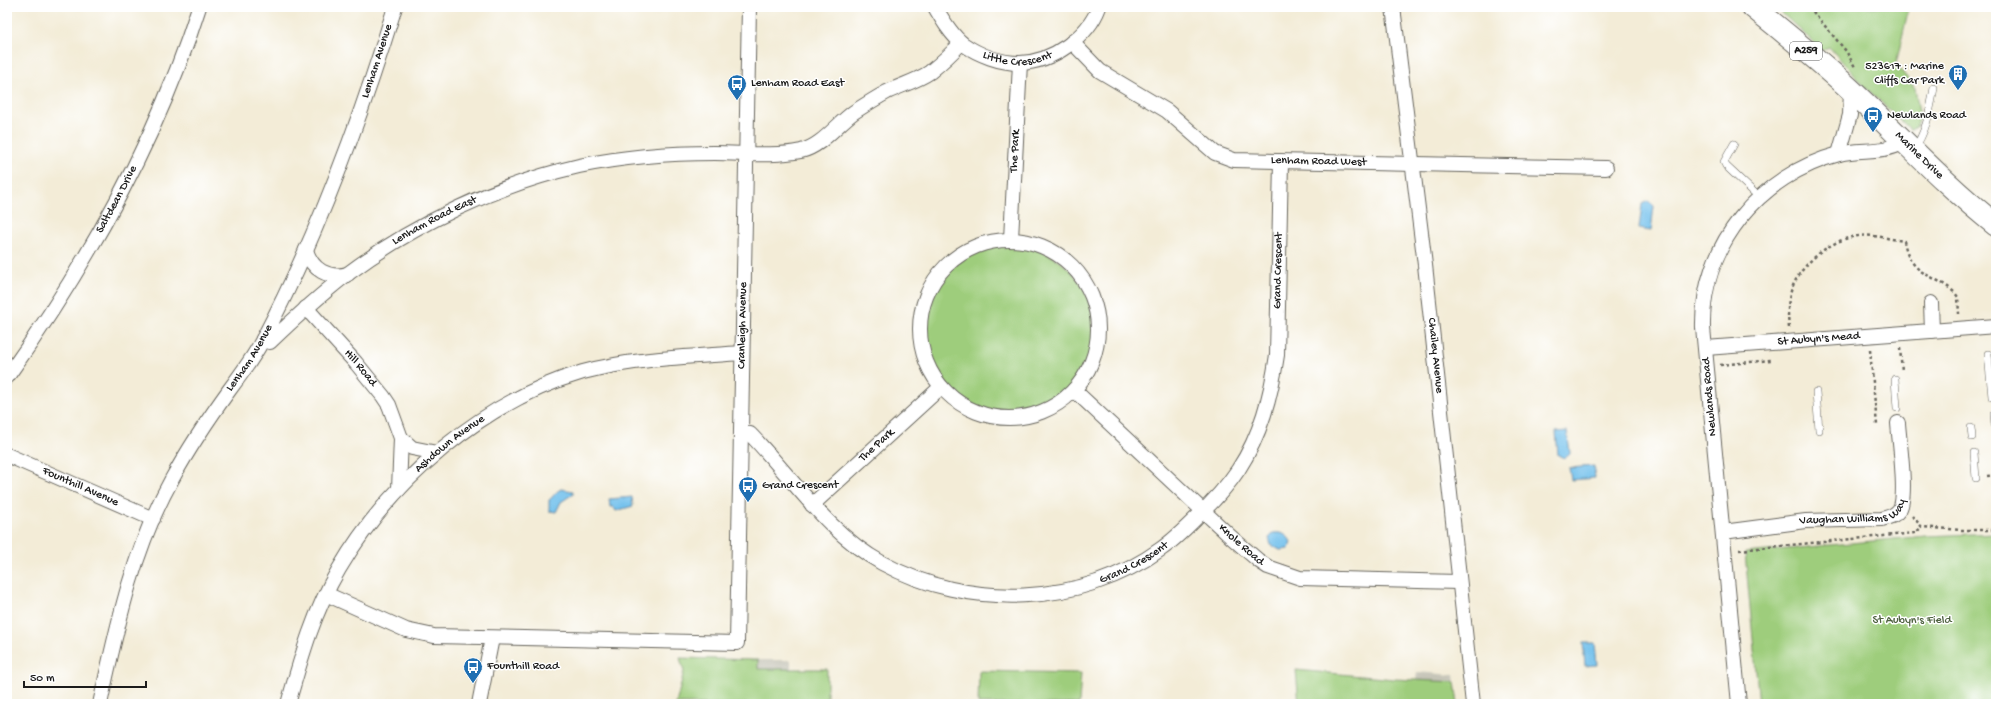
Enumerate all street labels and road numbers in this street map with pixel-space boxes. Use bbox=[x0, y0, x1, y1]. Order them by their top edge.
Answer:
street label: Lenham Avenue bbox=[359, 22, 396, 100]
road number: A259 bbox=[1790, 42, 1822, 60]
street label: Little Crescent bbox=[980, 48, 1055, 70]
street label: The Park bbox=[1007, 128, 1024, 174]
street label: Marine Drive bbox=[1891, 129, 1947, 183]
street label: Lenham Road West bbox=[1271, 154, 1368, 170]
street label: Saltdean Drive bbox=[93, 163, 141, 236]
street label: Lenham Road East bbox=[390, 193, 480, 249]
street label: Grand Crescent bbox=[1271, 231, 1287, 309]
street label: Cranleigh Avenue bbox=[735, 281, 751, 369]
street label: Chailey Avenue bbox=[1424, 317, 1446, 395]
street label: Lenham Avenue bbox=[223, 322, 277, 395]
street label: St Aubyn's Mead bbox=[1777, 329, 1861, 350]
street label: Hill Road bbox=[341, 347, 380, 390]
street label: Newlands Road bbox=[1700, 356, 1720, 437]
street label: Ashdown Avenue bbox=[412, 412, 488, 476]
street label: The Park bbox=[856, 425, 899, 466]
street label: Founthill Avenue bbox=[39, 464, 121, 510]
street label: Vaughan Williams Way bbox=[1798, 498, 1909, 529]
street label: Knole Road bbox=[1215, 521, 1267, 570]
street label: Grand Crescent bbox=[1098, 538, 1172, 587]

